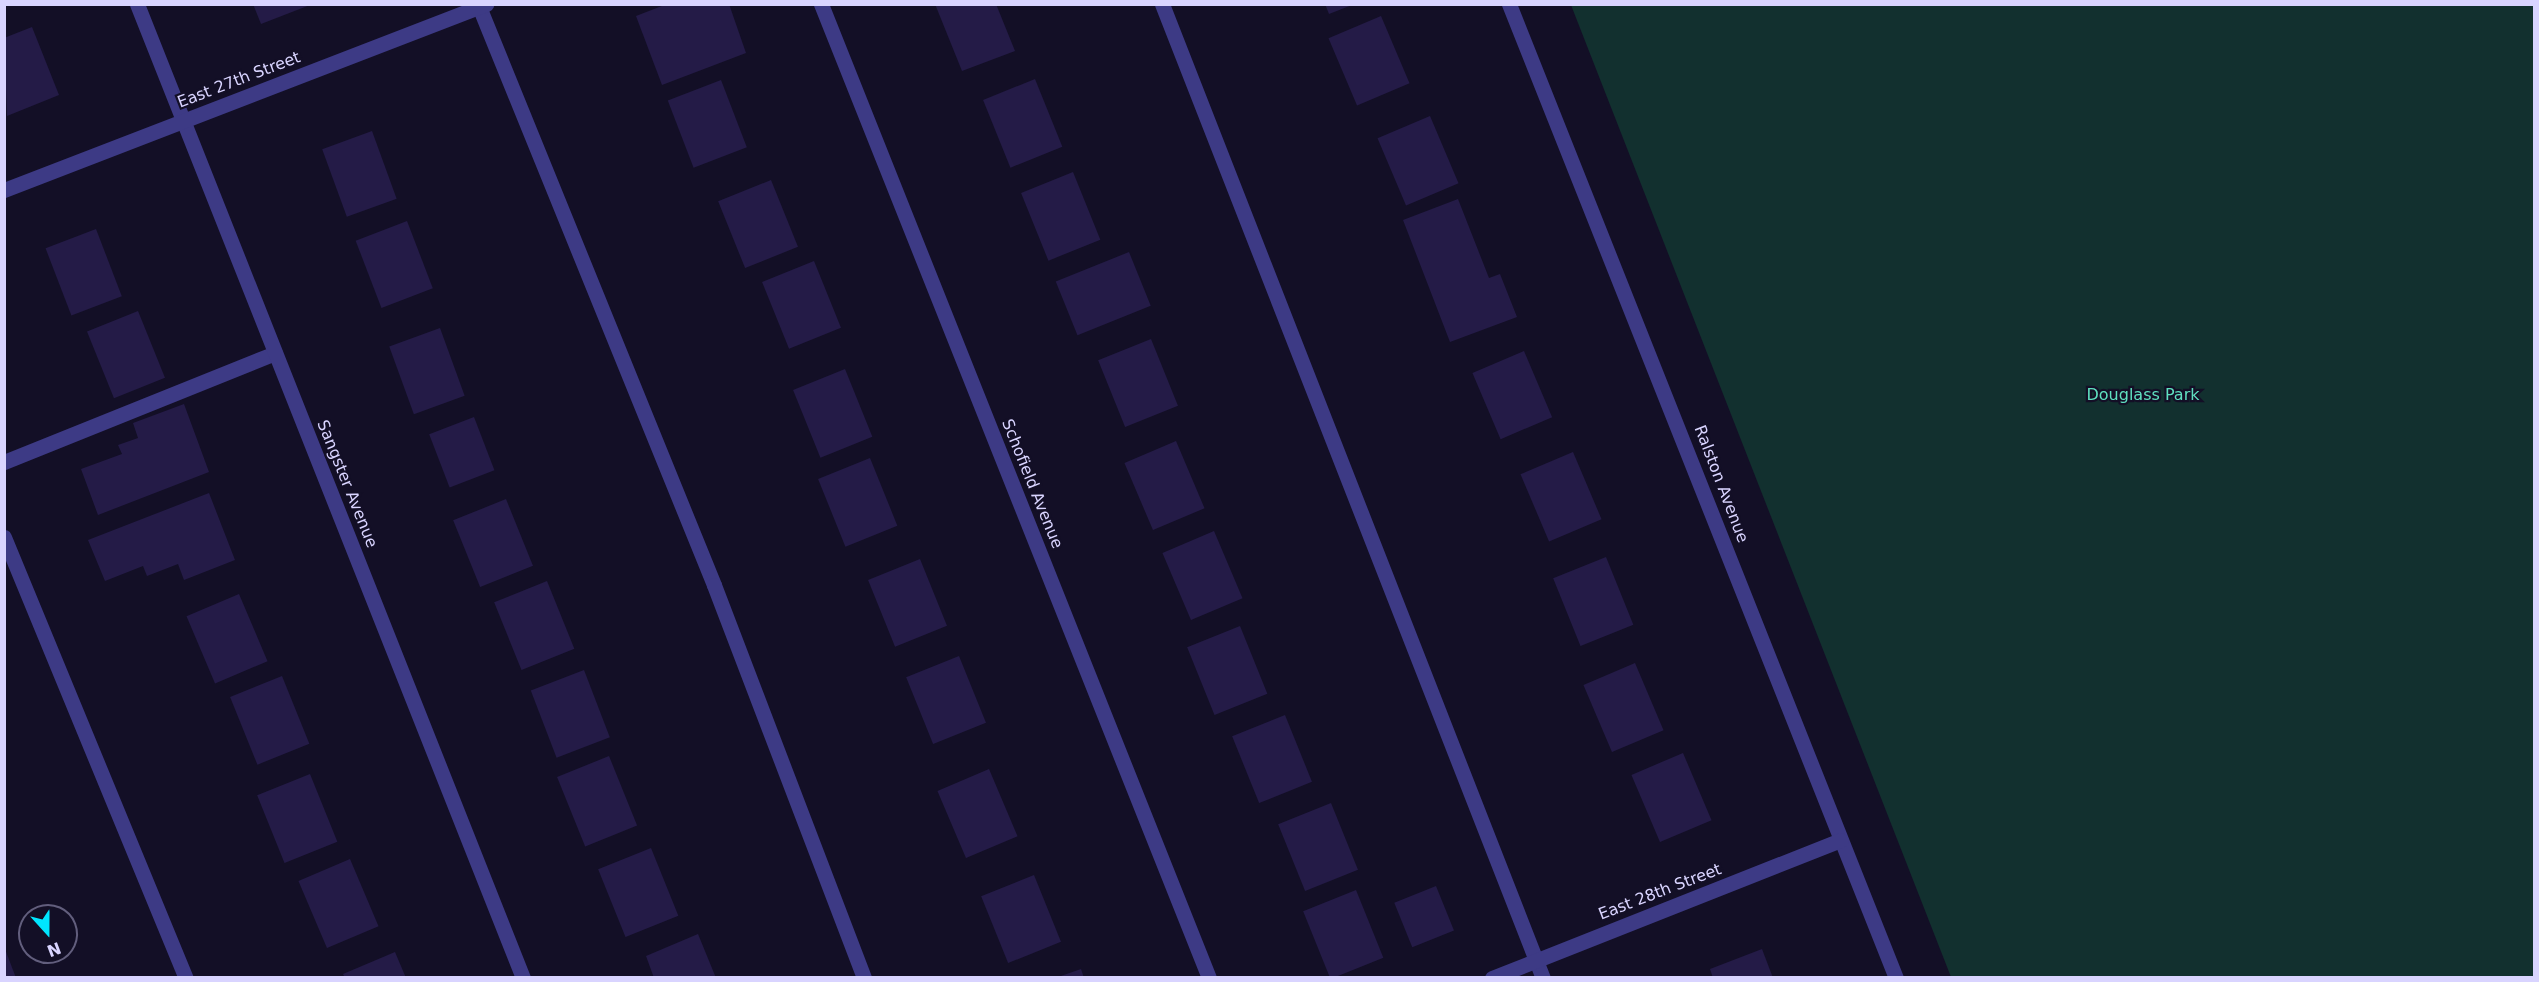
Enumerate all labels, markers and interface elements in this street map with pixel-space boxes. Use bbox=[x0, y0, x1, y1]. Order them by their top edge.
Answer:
street label: East 27th Street bbox=[175, 48, 303, 112]
park label: Douglass Park bbox=[2087, 385, 2199, 405]
street label: Schofield Avenue bbox=[997, 416, 1067, 552]
street label: Sangster Avenue bbox=[313, 417, 381, 551]
street label: Ralston Avenue bbox=[1690, 423, 1752, 545]
street label: East 28th Street bbox=[1596, 860, 1724, 924]
north arrow bbox=[18, 904, 78, 964]
text: N bbox=[44, 938, 64, 961]

